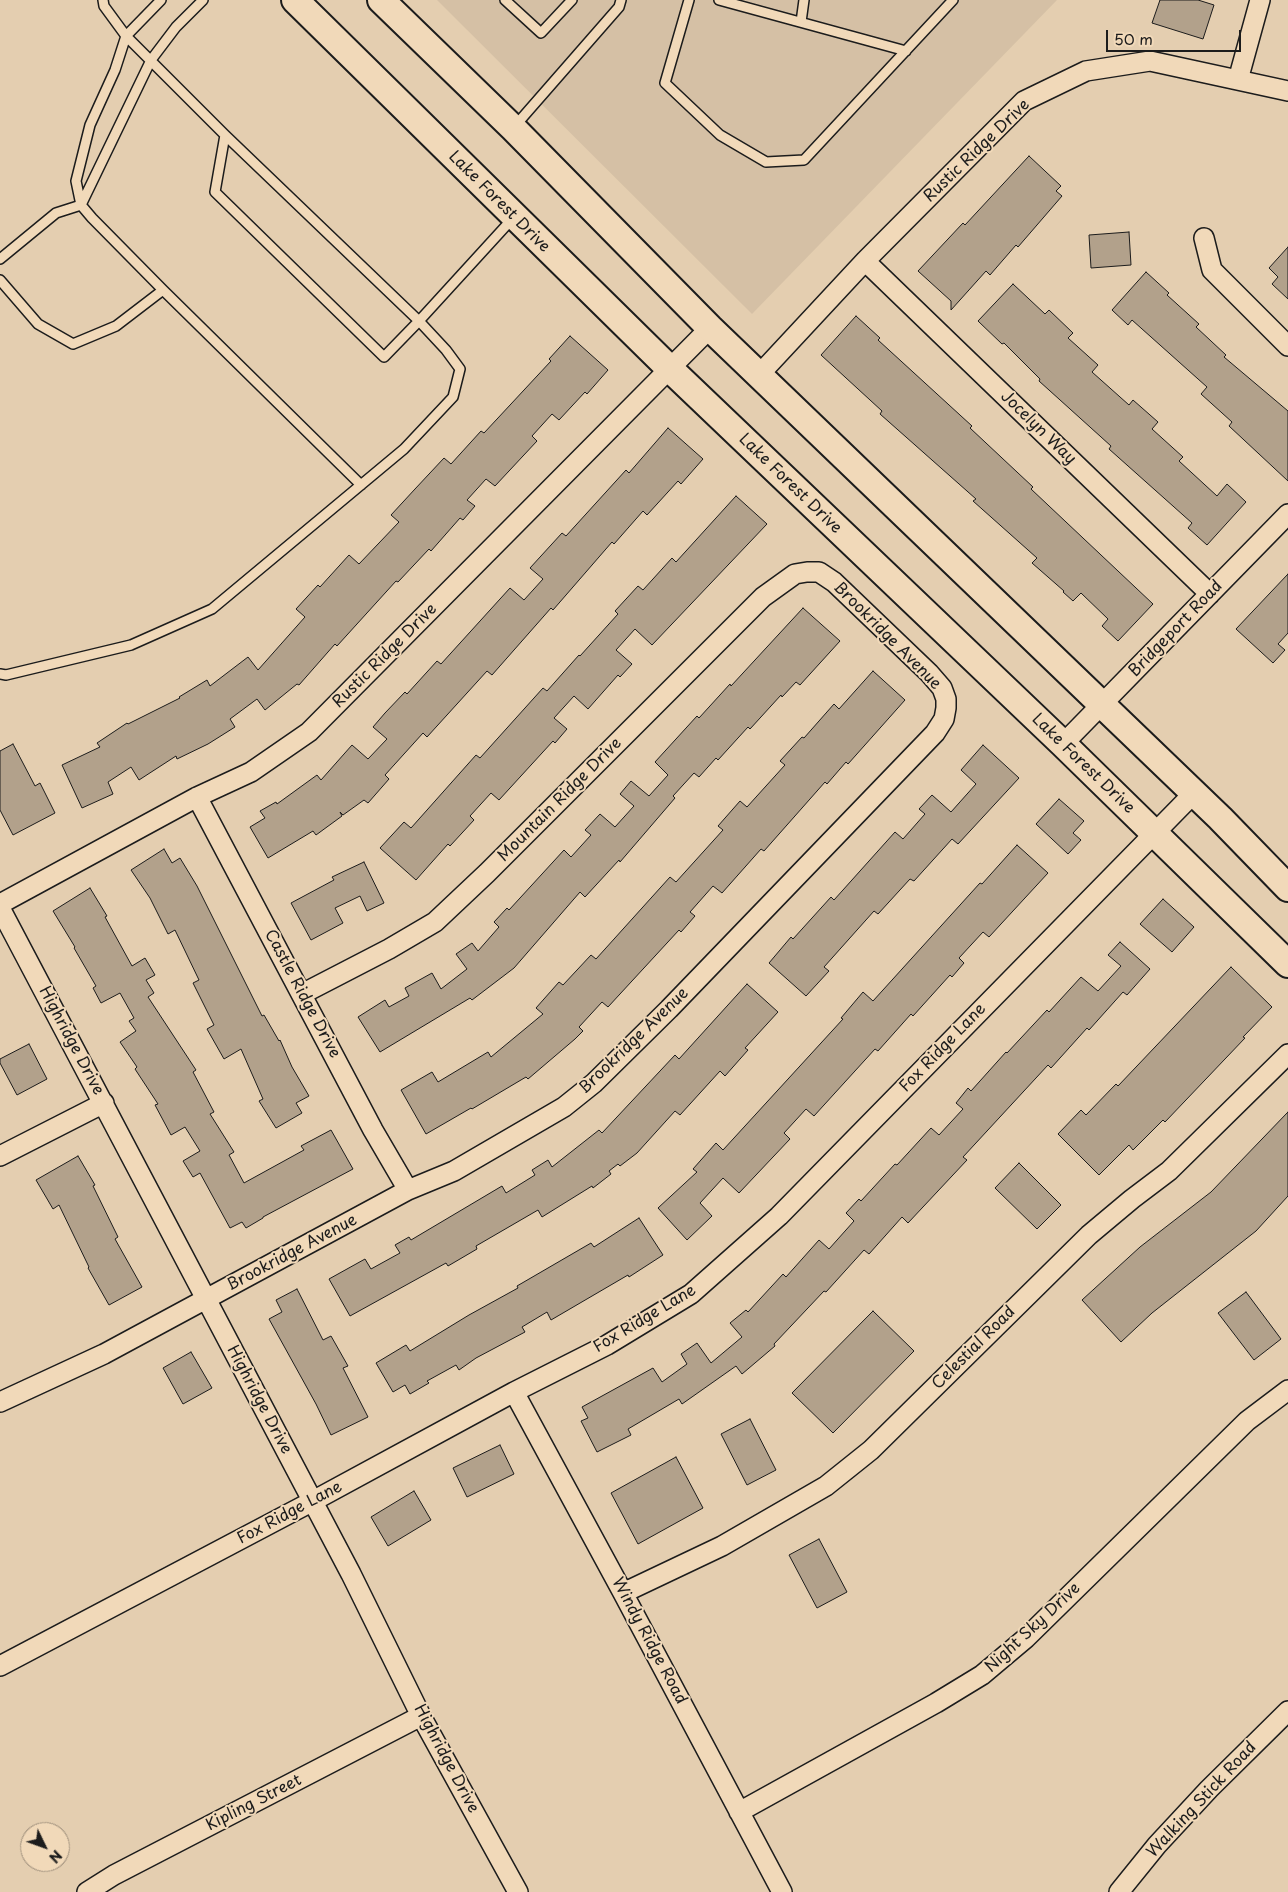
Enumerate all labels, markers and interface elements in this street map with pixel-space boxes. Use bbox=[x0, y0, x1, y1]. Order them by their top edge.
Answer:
scale bar bbox=[1108, 20, 1243, 52]
text: 50 m bbox=[1114, 27, 1153, 50]
street label: Rustic Ridge Drive bbox=[920, 96, 1034, 206]
street label: Lake Forest Drive bbox=[444, 147, 554, 257]
street label: Jocelyn Way bbox=[996, 387, 1080, 469]
street label: Lake Forest Drive bbox=[735, 430, 845, 538]
street label: Bridgeport Road bbox=[1125, 577, 1227, 681]
street label: Brookridge Avenue bbox=[829, 578, 945, 694]
street label: Rustic Ridge Drive bbox=[329, 600, 441, 712]
street label: Lake Forest Drive bbox=[1028, 710, 1138, 818]
street label: Mountain Ridge Drive bbox=[494, 734, 626, 866]
street label: Castle Ridge Drive bbox=[260, 926, 344, 1062]
street label: Highridge Drive bbox=[34, 983, 108, 1099]
street label: Brookridge Avenue bbox=[575, 984, 693, 1098]
street label: Fox Ridge Lane bbox=[896, 1000, 990, 1096]
street label: Brookridge Avenue bbox=[224, 1211, 360, 1295]
street label: Fox Ridge Lane bbox=[590, 1281, 700, 1357]
street label: Celestial Road bbox=[928, 1302, 1020, 1394]
street label: Highridge Drive bbox=[222, 1342, 296, 1458]
street label: Fox Ridge Lane bbox=[234, 1477, 346, 1549]
street label: Windy Ridge Road bbox=[608, 1574, 690, 1708]
street label: Night Sky Drive bbox=[982, 1579, 1084, 1677]
street label: Highridge Drive bbox=[409, 1701, 483, 1817]
street label: Walking Stick Road bbox=[1143, 1738, 1261, 1862]
street label: Kipling Street bbox=[203, 1771, 305, 1835]
north arrow bbox=[20, 1822, 70, 1872]
text: N bbox=[44, 1846, 67, 1868]

